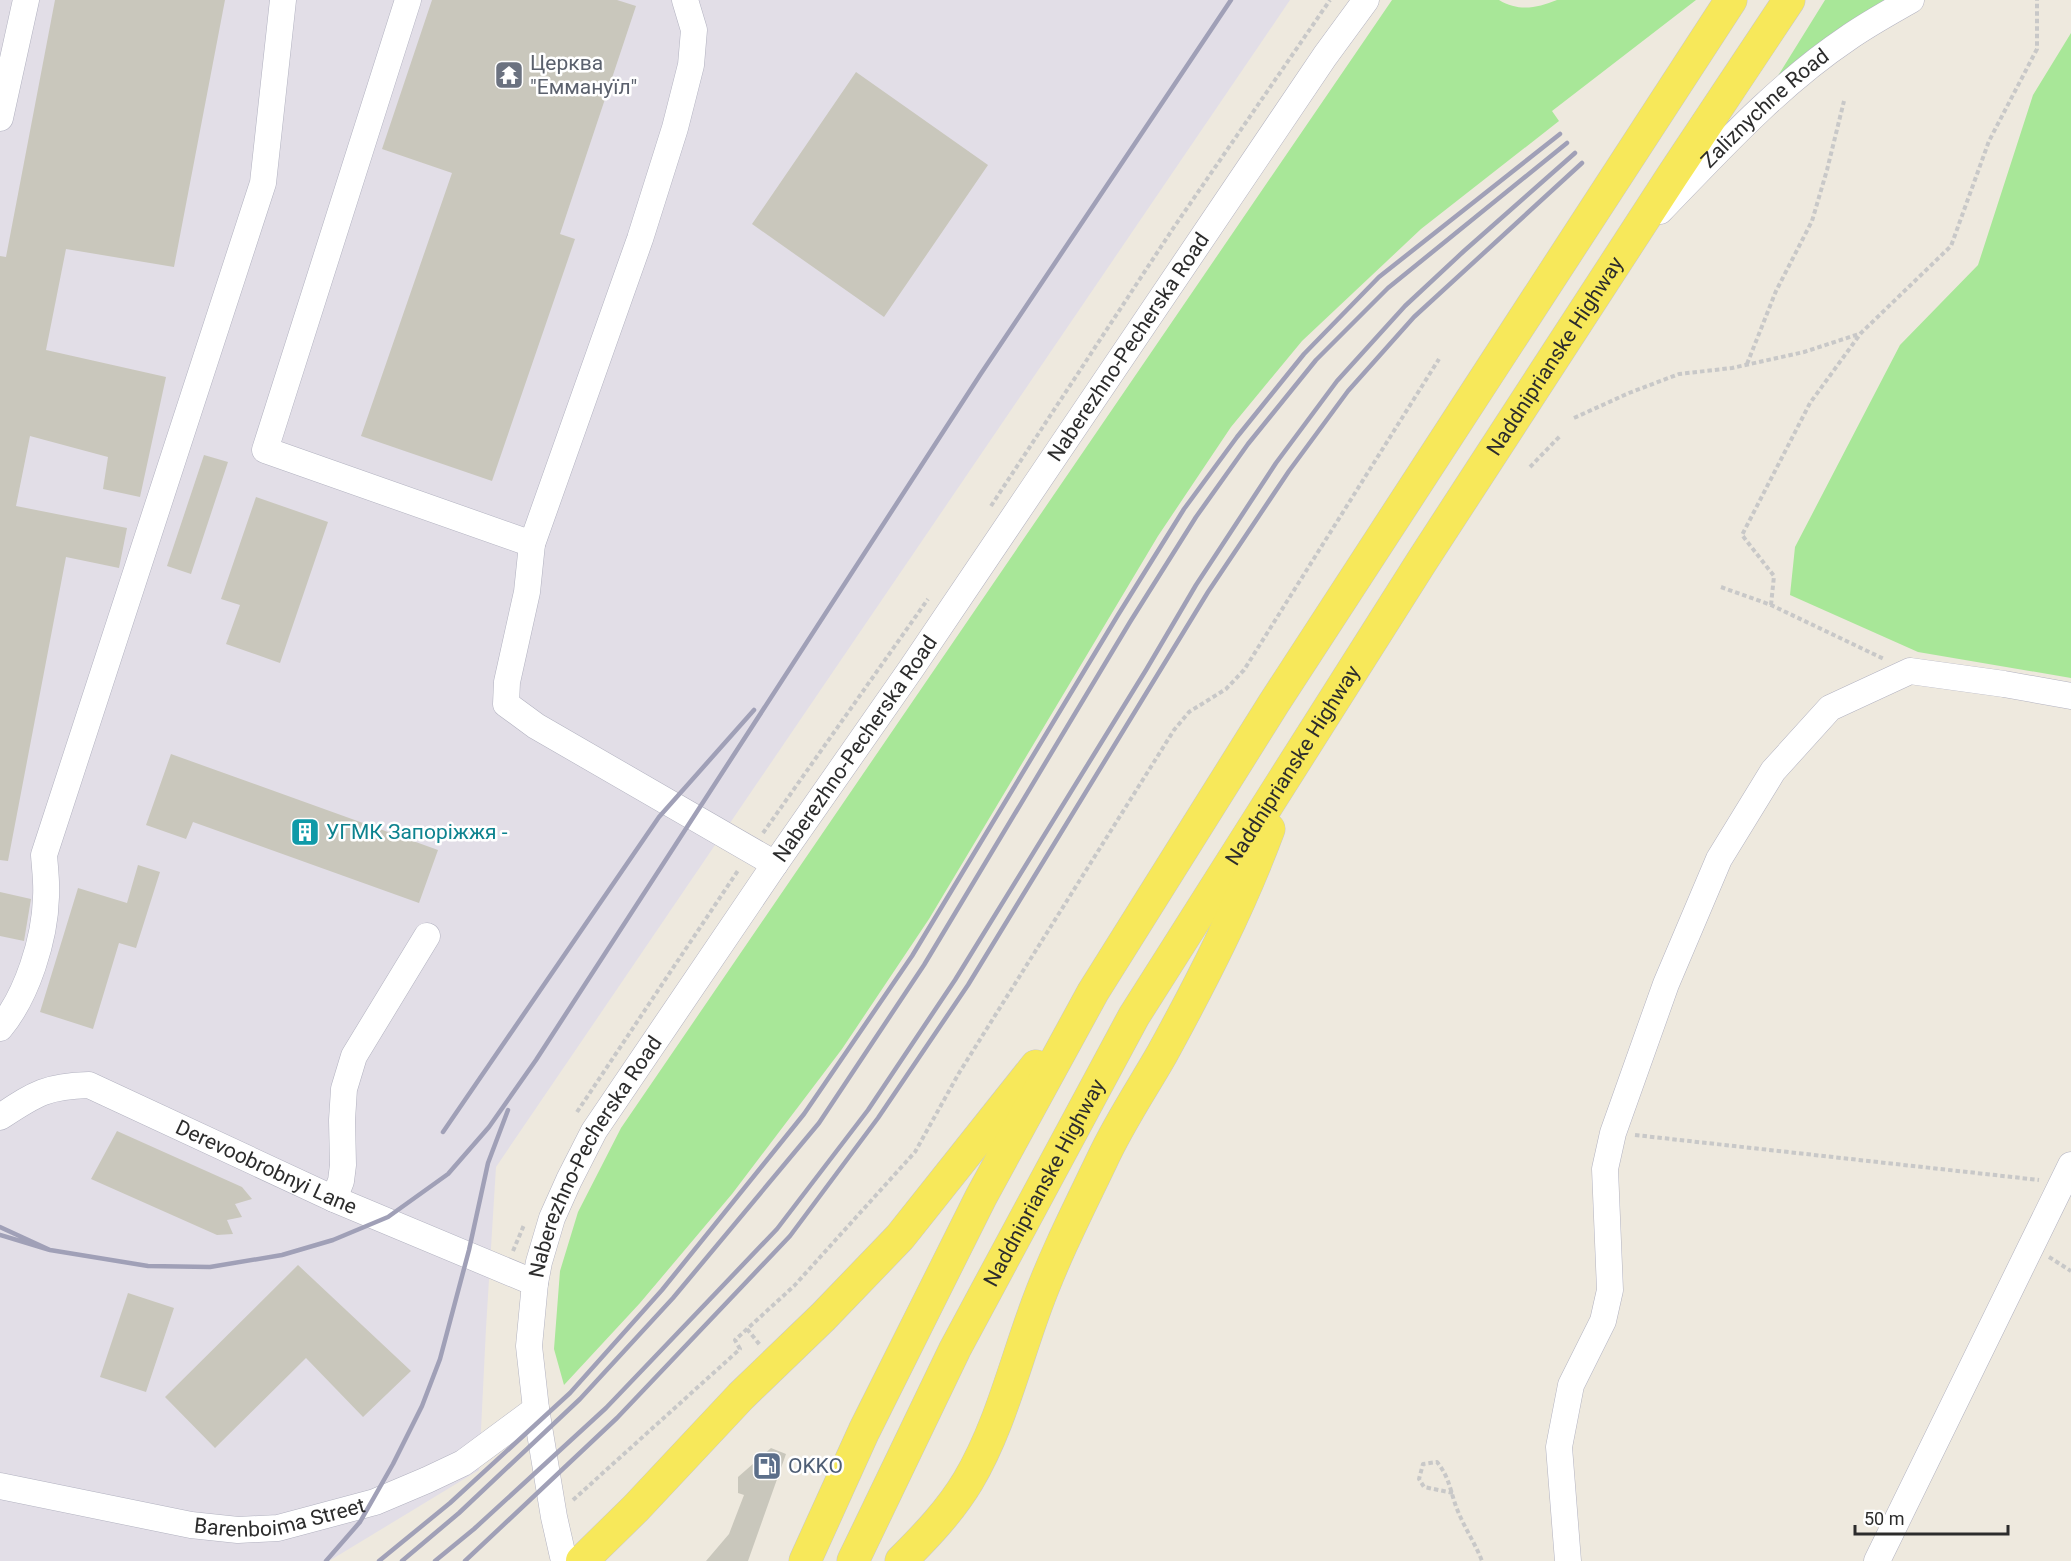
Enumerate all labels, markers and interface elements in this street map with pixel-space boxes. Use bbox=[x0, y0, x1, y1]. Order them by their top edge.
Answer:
street label: Zaliznychne Road bbox=[1696, 44, 1834, 173]
place label: Церква "Еммануїл" bbox=[530, 51, 637, 99]
temple icon: Церква "Еммануїл" bbox=[493, 59, 525, 91]
street label: Naberezhno-Pecherska Road bbox=[1043, 228, 1214, 466]
street label: Naddniprianske Highway bbox=[1482, 252, 1628, 460]
street label: Naberezhno-Pecherska Road bbox=[768, 631, 942, 867]
street label: Naddniprianske Highway bbox=[1220, 661, 1365, 870]
building icon: УГМК Запоріжжя - bbox=[289, 816, 321, 848]
place label: УГМК Запоріжжя - bbox=[326, 820, 508, 844]
street label: Naberezhno-Pecherska Road bbox=[524, 1032, 667, 1280]
street label: Naddniprianske Highway bbox=[979, 1075, 1110, 1291]
street label: Derevoobrobnyi Lane bbox=[172, 1115, 360, 1219]
fuel station icon: OKKO bbox=[751, 1450, 783, 1482]
place label: OKKO bbox=[788, 1454, 843, 1478]
street label: Barenboima Street bbox=[193, 1493, 368, 1542]
scale bar bbox=[1855, 1498, 2008, 1536]
text: 50 m bbox=[1864, 1508, 1904, 1529]

